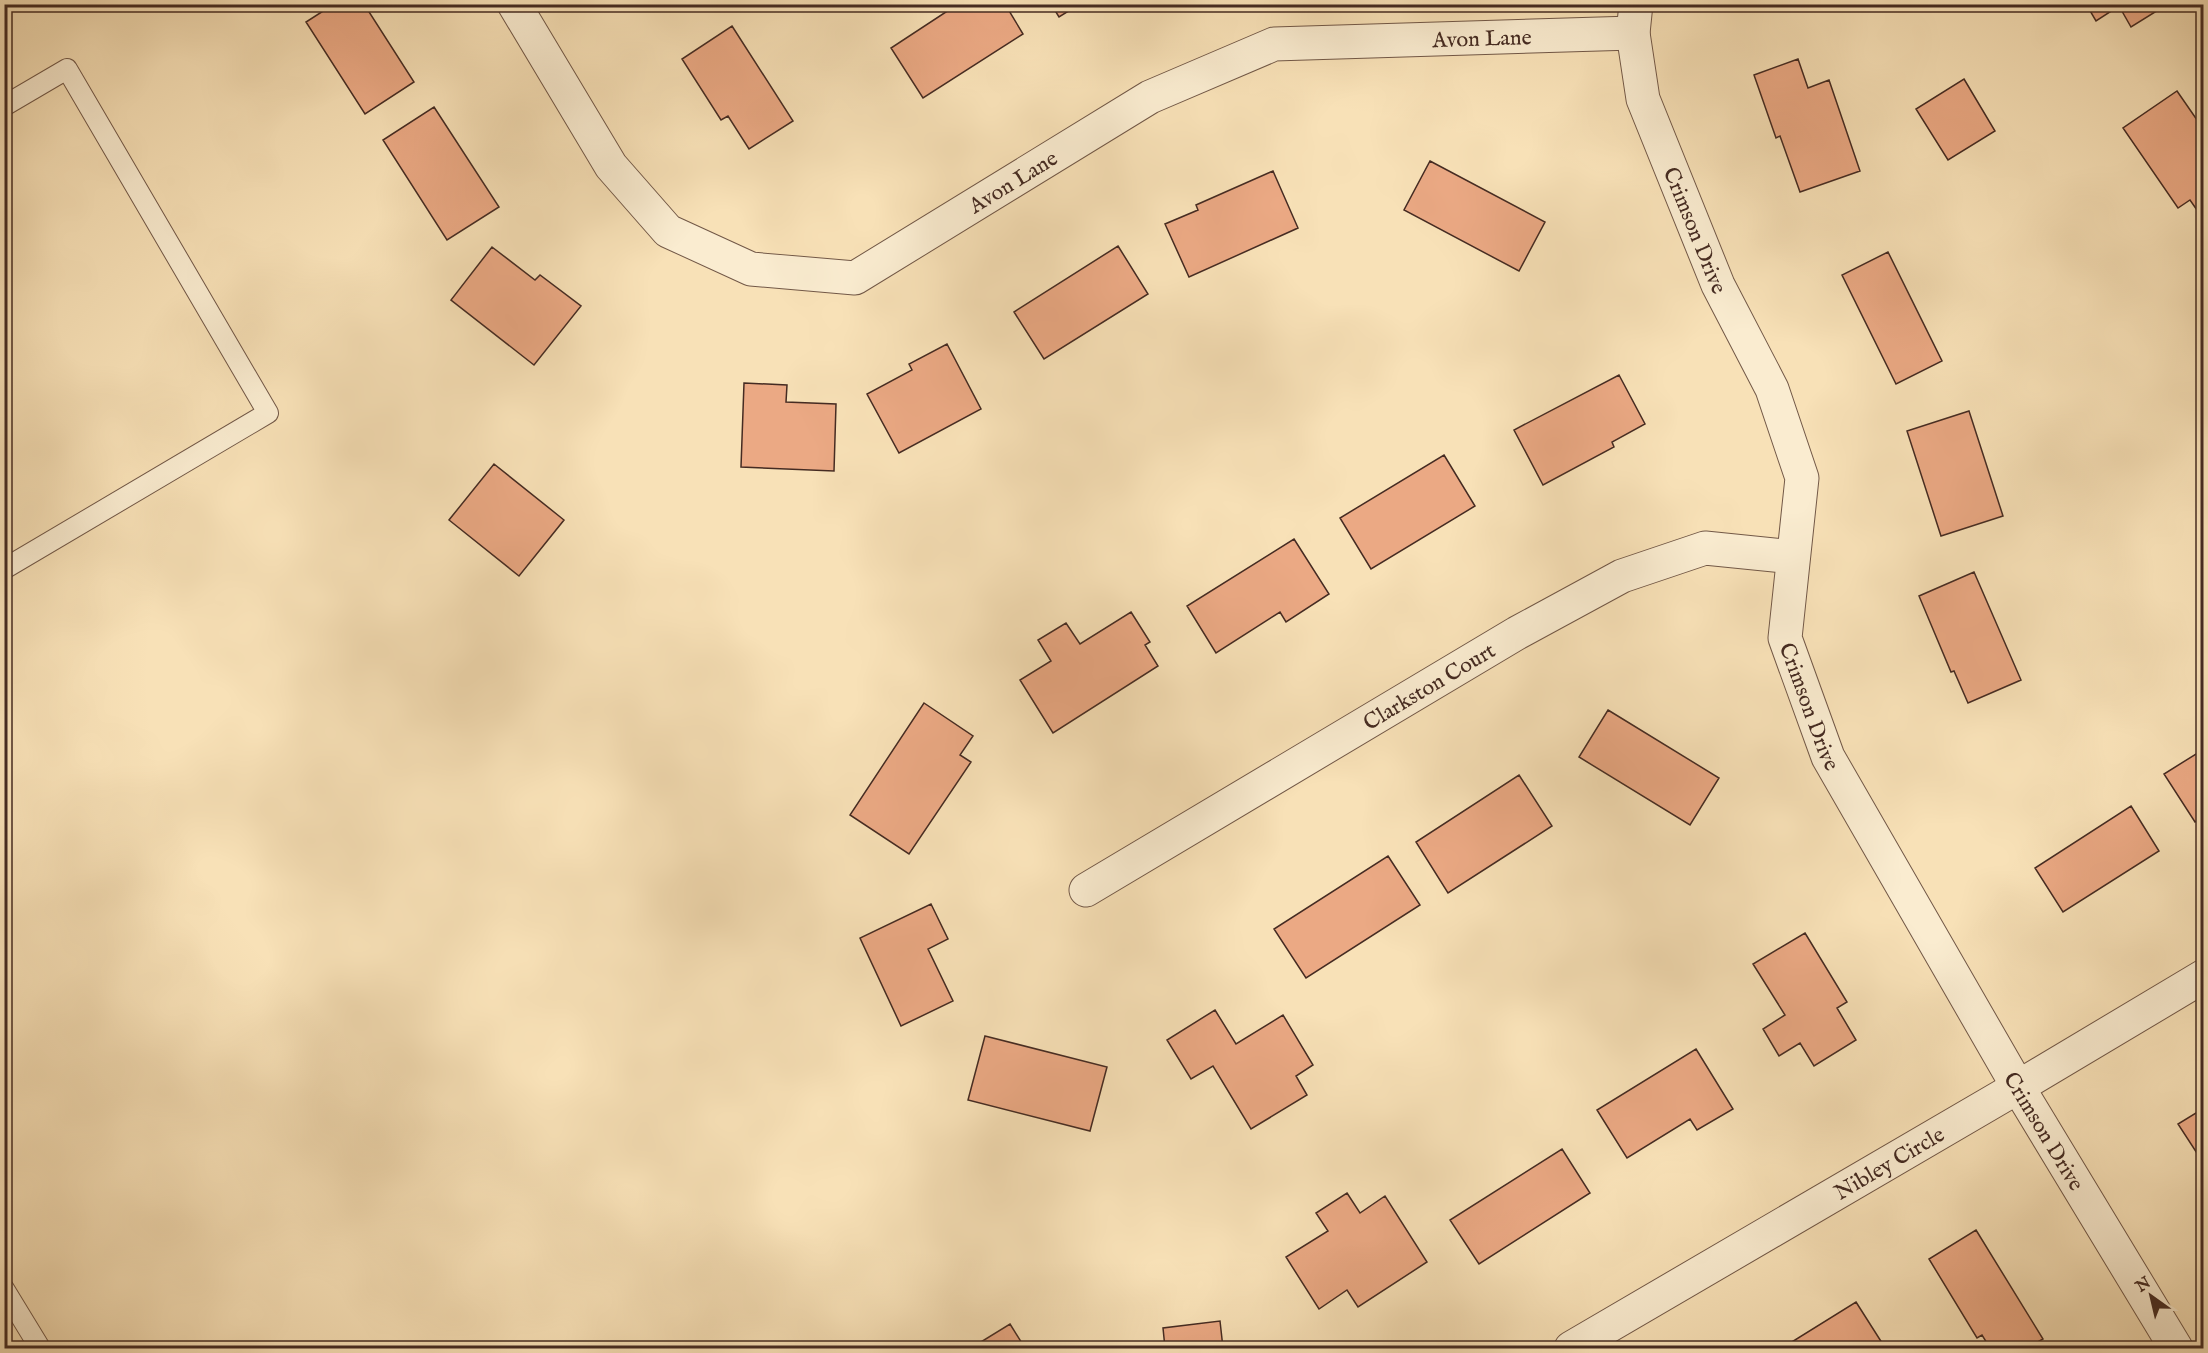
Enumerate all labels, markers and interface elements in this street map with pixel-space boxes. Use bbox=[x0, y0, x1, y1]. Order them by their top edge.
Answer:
street label: Avon Lane bbox=[1431, 24, 1532, 55]
street label: Avon Lane bbox=[963, 145, 1063, 221]
street label: Crimson Drive bbox=[1656, 163, 1732, 299]
street label: Clarkston Court bbox=[1358, 637, 1501, 738]
street label: Crimson Drive bbox=[1772, 639, 1845, 776]
street label: Crimson Drive bbox=[1996, 1067, 2089, 1196]
street label: Nibley Circle bbox=[1830, 1121, 1950, 1207]
north arrow bbox=[2121, 1266, 2181, 1326]
text: N bbox=[2132, 1273, 2155, 1298]

